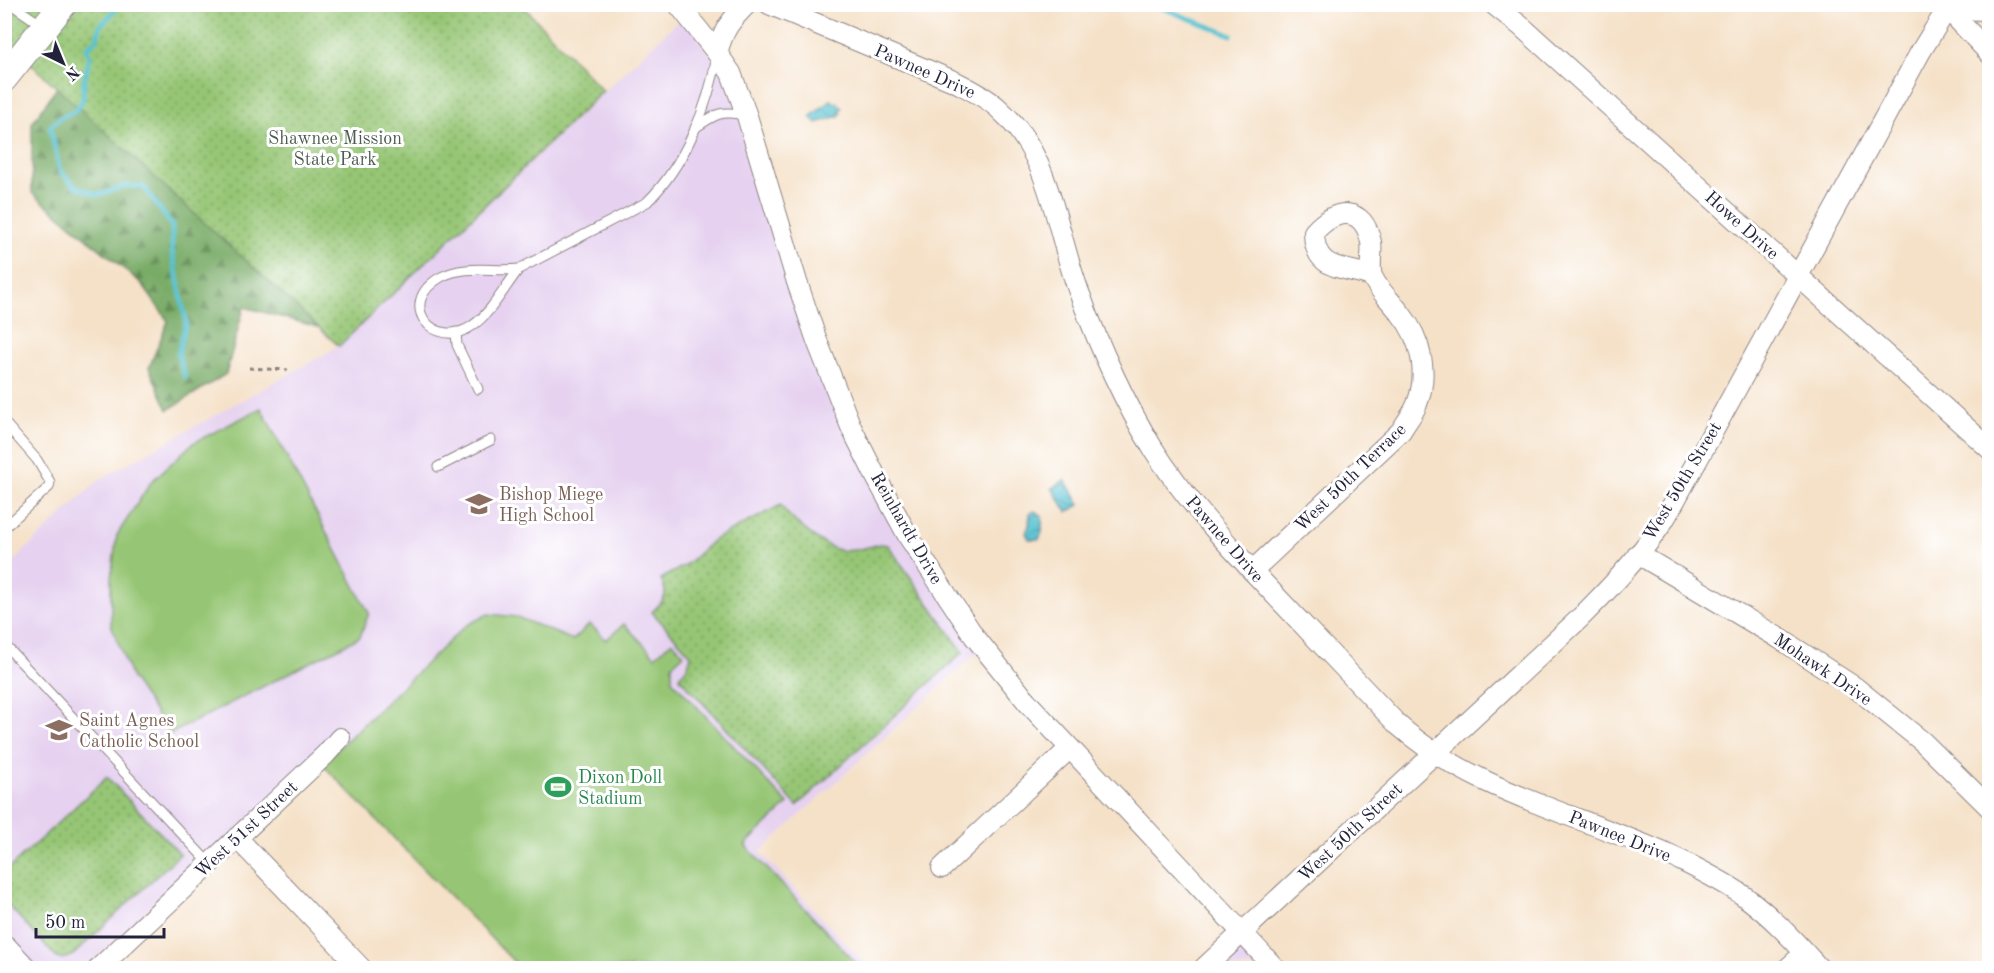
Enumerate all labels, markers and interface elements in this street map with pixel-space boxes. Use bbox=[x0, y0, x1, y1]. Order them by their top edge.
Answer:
north arrow bbox=[33, 33, 93, 93]
street label: Pawnee Drive bbox=[871, 42, 978, 102]
text: N bbox=[61, 62, 82, 83]
park label: Shawnee Mission State Park bbox=[268, 130, 402, 169]
street label: Howe Drive bbox=[1701, 188, 1782, 263]
street label: West 50th Street bbox=[1640, 419, 1725, 544]
street label: West 50th Terrace bbox=[1292, 420, 1410, 535]
street label: Reinhardt Drive bbox=[867, 470, 945, 587]
place label: Bishop Miege High School bbox=[499, 486, 603, 525]
school or university icon: Bishop Miege High School bbox=[464, 489, 494, 519]
street label: Pawnee Drive bbox=[1182, 493, 1267, 586]
street label: Mohawk Drive bbox=[1770, 631, 1875, 709]
place label: Saint Agnes Catholic School bbox=[79, 712, 199, 751]
school or university icon: Saint Agnes Catholic School bbox=[44, 715, 74, 745]
place label: Dixon Doll Stadium bbox=[578, 769, 662, 808]
sports icon: Dixon Doll Stadium bbox=[543, 772, 573, 802]
street label: West 51st Street bbox=[192, 778, 301, 882]
street label: West 50th Street bbox=[1295, 780, 1406, 885]
street label: Pawnee Drive bbox=[1566, 808, 1673, 866]
scale bar bbox=[36, 901, 164, 939]
text: 50 m bbox=[45, 914, 85, 932]

